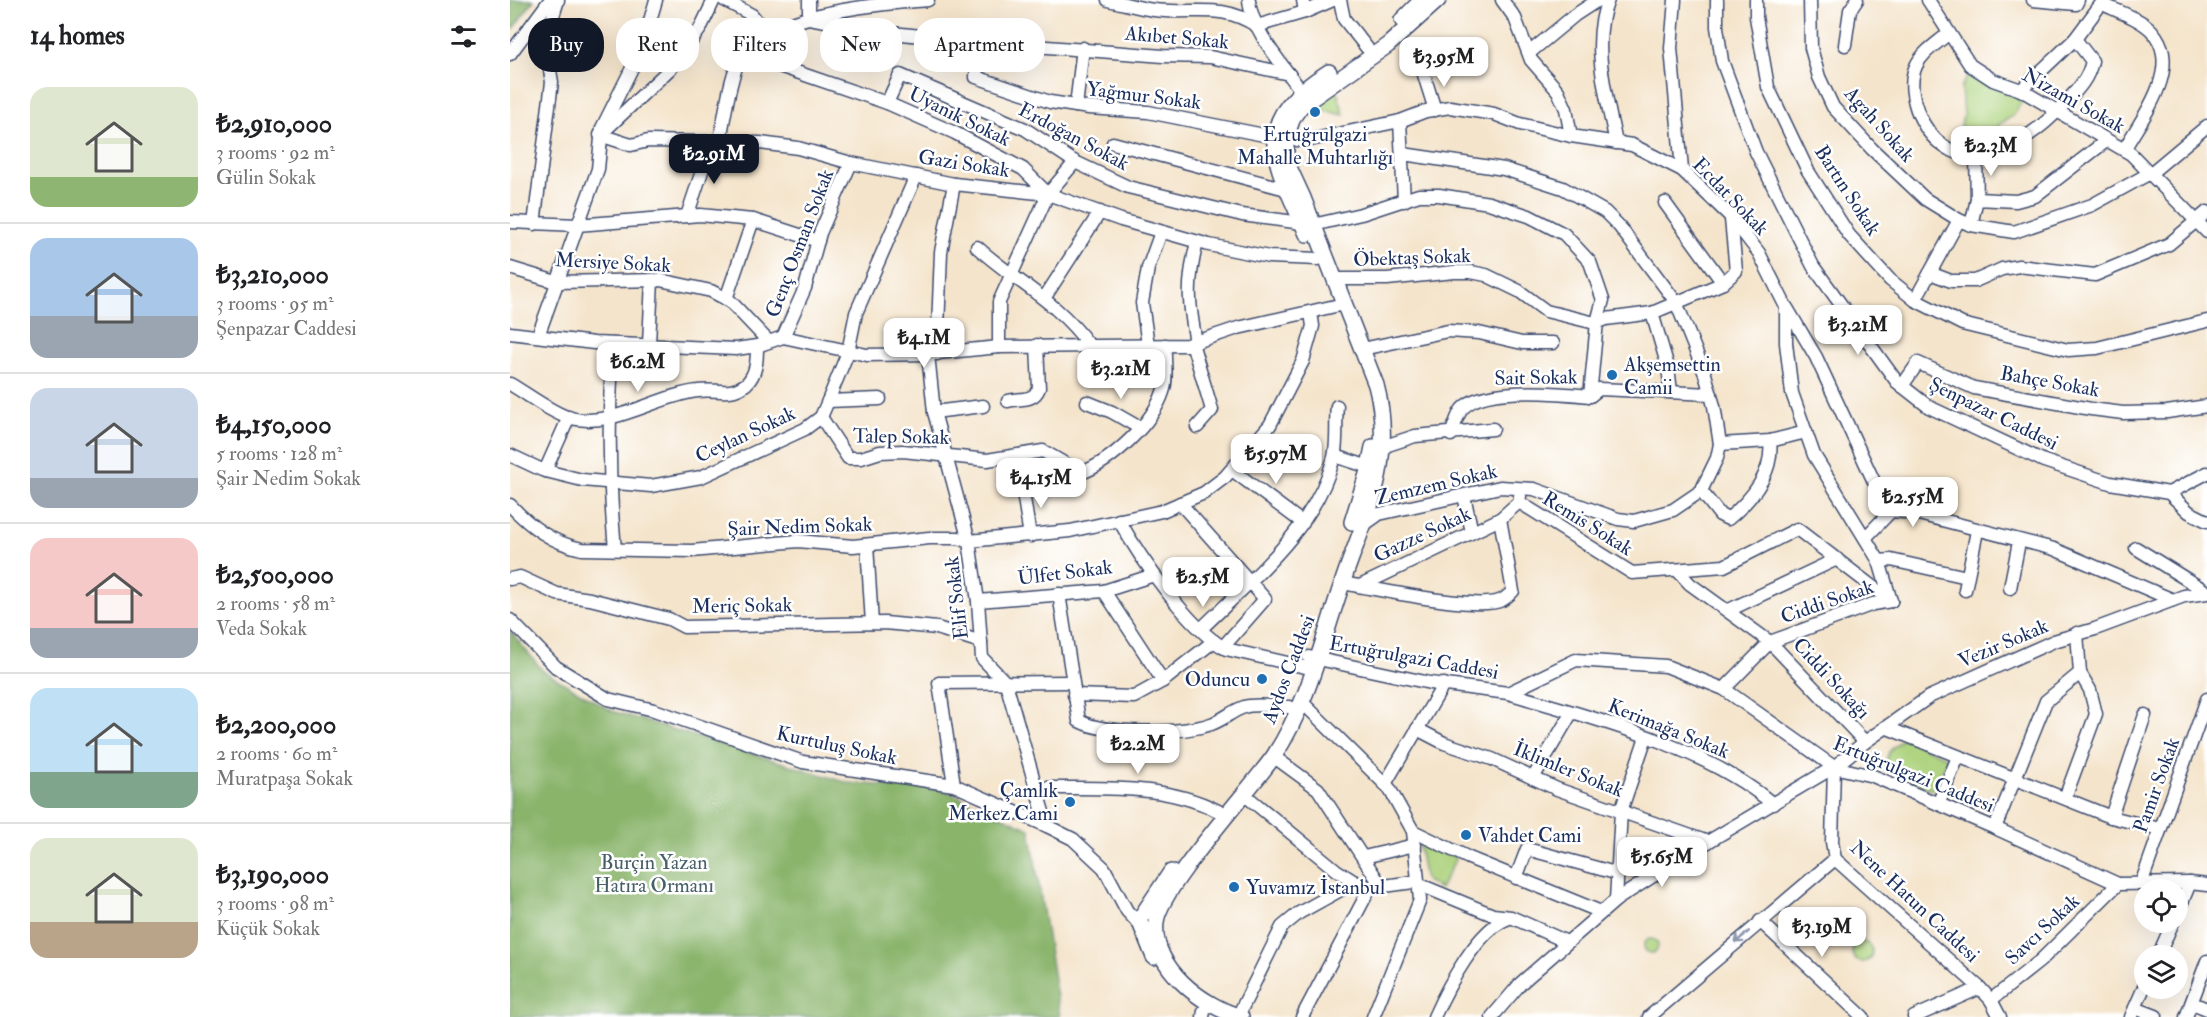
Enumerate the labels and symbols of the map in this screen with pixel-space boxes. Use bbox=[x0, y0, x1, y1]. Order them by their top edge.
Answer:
street label: Akıbet Sokak bbox=[1123, 20, 1230, 55]
pin: ₺3.95M bbox=[1395, 37, 1493, 88]
street label: Nizami Sokak bbox=[2018, 62, 2130, 139]
street label: Yağmur Sokak bbox=[1085, 76, 1203, 115]
street label: Uyanık Sokak bbox=[905, 81, 1015, 152]
street label: Agah Sokak bbox=[1838, 81, 1920, 168]
street label: Erdoğan Sokak bbox=[1014, 97, 1134, 176]
marker: Ertuğrulgazi Mahalle Muhtarlığı bbox=[1308, 105, 1322, 119]
place label: Ertuğrulgazi Mahalle Muhtarlığı bbox=[1237, 122, 1393, 170]
pin: ₺2.3M bbox=[1949, 126, 2033, 177]
pin: ₺2.91M bbox=[665, 134, 763, 185]
street label: Bartın Sokak bbox=[1809, 140, 1886, 241]
street label: Gazi Sokak bbox=[916, 144, 1012, 183]
street label: Ecdat Sokak bbox=[1687, 152, 1774, 241]
street label: Genç Osman Sokak bbox=[760, 165, 839, 321]
street label: Öbektaş Sokak bbox=[1353, 243, 1472, 272]
street label: Mersiye Sokak bbox=[554, 247, 672, 278]
pin: ₺3.21M bbox=[1809, 305, 1907, 356]
pin: ₺4.1M bbox=[882, 318, 966, 369]
pin: ₺6.2M bbox=[596, 342, 680, 393]
pin: ₺3.21M bbox=[1072, 349, 1170, 400]
place label: Akşemsettin Camii bbox=[1623, 352, 1721, 400]
street label: Bahçe Sokak bbox=[1998, 360, 2102, 403]
street label: Sait Sokak bbox=[1494, 364, 1578, 391]
marker: Akşemsettin Camii bbox=[1605, 368, 1619, 382]
street label: Şenpazar Caddesi bbox=[1925, 371, 2062, 456]
street label: Ceylan Sokak bbox=[691, 400, 800, 468]
street label: Talep Sokak bbox=[853, 423, 950, 451]
pin: ₺5.97M bbox=[1227, 434, 1325, 485]
pin: ₺4.15M bbox=[992, 458, 1090, 509]
street label: Zemzem Sokak bbox=[1373, 458, 1500, 511]
pin: ₺2.55M bbox=[1864, 477, 1962, 528]
street label: Remis Sokak bbox=[1538, 486, 1638, 561]
street label: Gazze Sokak bbox=[1369, 501, 1475, 568]
street label: Şair Nedim Sokak bbox=[727, 511, 873, 542]
street label: Ülfet Sokak bbox=[1016, 554, 1114, 591]
street label: Elif Sokak bbox=[939, 555, 974, 641]
pin: ₺2.5M bbox=[1161, 557, 1245, 608]
street label: Ciddi Sokak bbox=[1777, 574, 1877, 629]
street label: Meriç Sokak bbox=[692, 592, 793, 619]
street label: Aydos Caddesi bbox=[1256, 611, 1321, 728]
street label: Vezir Sokak bbox=[1954, 613, 2052, 674]
street label: Ertuğrulgazi Caddesi bbox=[1327, 630, 1501, 685]
street label: Ciddi Sokağı bbox=[1788, 632, 1876, 724]
place label: Oduncu bbox=[1185, 667, 1250, 692]
marker: Oduncu bbox=[1255, 672, 1269, 686]
street label: Kerimağa Sokak bbox=[1604, 693, 1734, 764]
street label: Kurtuluş Sokak bbox=[774, 721, 900, 771]
pin: ₺2.2M bbox=[1096, 724, 1180, 775]
street label: Ertuğrulgazi Caddesi bbox=[1830, 731, 1998, 818]
street label: Pamir Sokak bbox=[2128, 734, 2185, 836]
street label: İklimler Sokak bbox=[1510, 736, 1628, 803]
place label: Çamlık Merkez Cami bbox=[948, 778, 1058, 826]
marker: Çamlık Merkez Cami bbox=[1063, 795, 1077, 809]
place label: Vahdet Cami bbox=[1478, 823, 1582, 848]
marker: Vahdet Cami bbox=[1459, 828, 1473, 842]
street label: Nene Hatun Caddesi bbox=[1845, 835, 1985, 968]
pin: ₺5.65M bbox=[1613, 837, 1711, 888]
park label: Burçin Yazan Hatıra Ormanı bbox=[594, 850, 714, 898]
place label: Yuvamız İstanbul bbox=[1246, 875, 1385, 900]
marker: Yuvamız İstanbul bbox=[1227, 880, 1241, 894]
street label: Savcı Sokak bbox=[2000, 888, 2085, 970]
pin: ₺3.19M bbox=[1773, 907, 1871, 958]
one-way arrow bbox=[1735, 930, 1750, 944]

